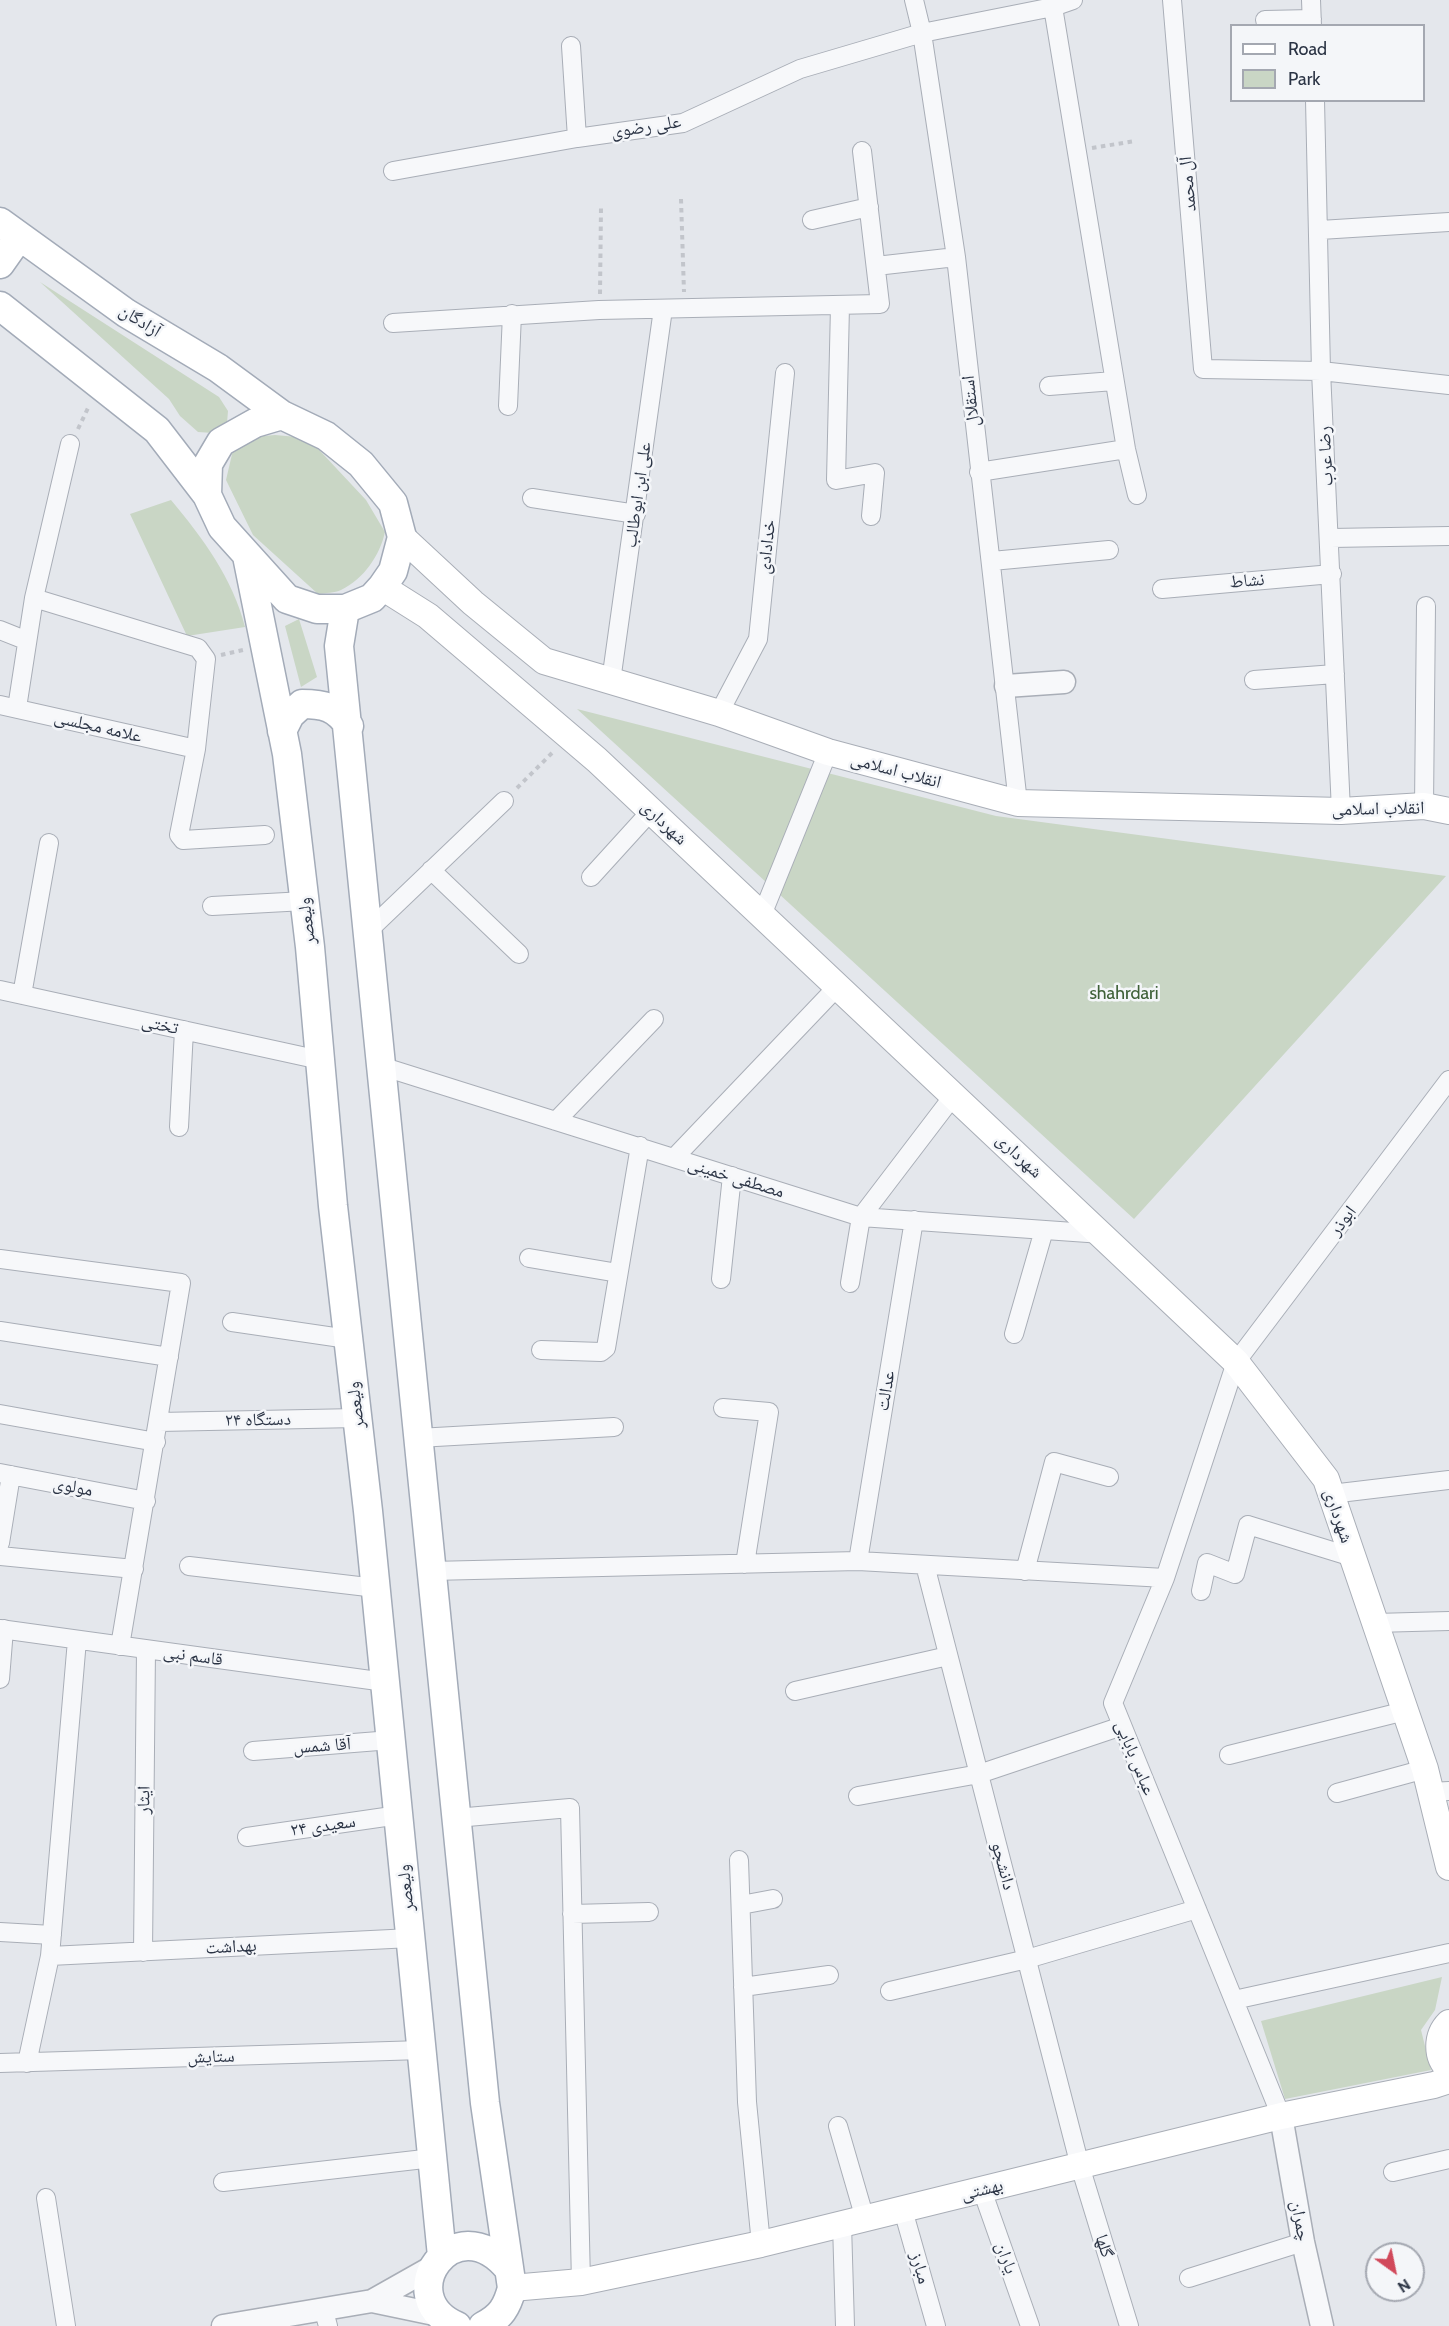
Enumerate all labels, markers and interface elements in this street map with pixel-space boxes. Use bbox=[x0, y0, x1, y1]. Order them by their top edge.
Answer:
legend bbox=[1230, 24, 1425, 102]
text: Road bbox=[1288, 38, 1327, 60]
text: Park bbox=[1288, 68, 1320, 90]
street label: علی رضوی bbox=[609, 111, 683, 143]
street label: آل محمد bbox=[1175, 156, 1201, 212]
street label: آزادگان bbox=[115, 300, 165, 342]
street label: استقلال bbox=[958, 374, 984, 428]
street label: رضا عرب bbox=[1314, 425, 1338, 487]
street label: علی ابن ابوطالب bbox=[620, 441, 656, 549]
street label: خدادادی bbox=[753, 519, 781, 575]
street label: نشاط bbox=[1228, 569, 1266, 593]
street label: علامه مجلسی bbox=[52, 706, 144, 748]
street label: انقلاب اسلامی bbox=[848, 749, 944, 793]
street label: شهرداری bbox=[636, 796, 692, 850]
street label: انقلاب اسلامی bbox=[1331, 797, 1425, 821]
street label: ولیعصر bbox=[293, 896, 321, 946]
park label: shahrdari bbox=[1089, 983, 1159, 1005]
street label: تختی bbox=[140, 1011, 180, 1039]
street label: شهرداری bbox=[991, 1129, 1047, 1183]
street label: مصطفی خمینی bbox=[685, 1153, 787, 1203]
street label: ابوذر bbox=[1325, 1202, 1361, 1240]
street label: عدالت bbox=[872, 1369, 900, 1413]
street label: ولیعصر bbox=[342, 1380, 370, 1430]
street label: ۲۴ دستگاه bbox=[225, 1409, 291, 1431]
street label: مولوی bbox=[51, 1473, 95, 1501]
street label: شهرداری bbox=[1319, 1486, 1357, 1546]
street label: قاسم نبی bbox=[162, 1641, 224, 1671]
street label: عباس بابایی bbox=[1110, 1717, 1160, 1799]
street label: آقا شمس bbox=[292, 1733, 352, 1759]
street label: ایثار bbox=[133, 1786, 155, 1814]
street label: ۲۴ سعیدی bbox=[289, 1811, 357, 1841]
street label: دانشجو bbox=[986, 1840, 1020, 1892]
street label: ولیعصر bbox=[393, 1863, 419, 1913]
street label: بهداشت bbox=[205, 1935, 257, 1959]
street label: ستایش bbox=[187, 2045, 235, 2069]
street label: بهشتی bbox=[959, 2174, 1005, 2206]
street label: چمران bbox=[1286, 2199, 1314, 2243]
street label: گلها bbox=[1090, 2232, 1118, 2260]
street label: یاران bbox=[990, 2239, 1022, 2277]
north arrow bbox=[1365, 2242, 1425, 2302]
street label: مبارز bbox=[905, 2250, 935, 2286]
text: N bbox=[1394, 2275, 1414, 2297]

